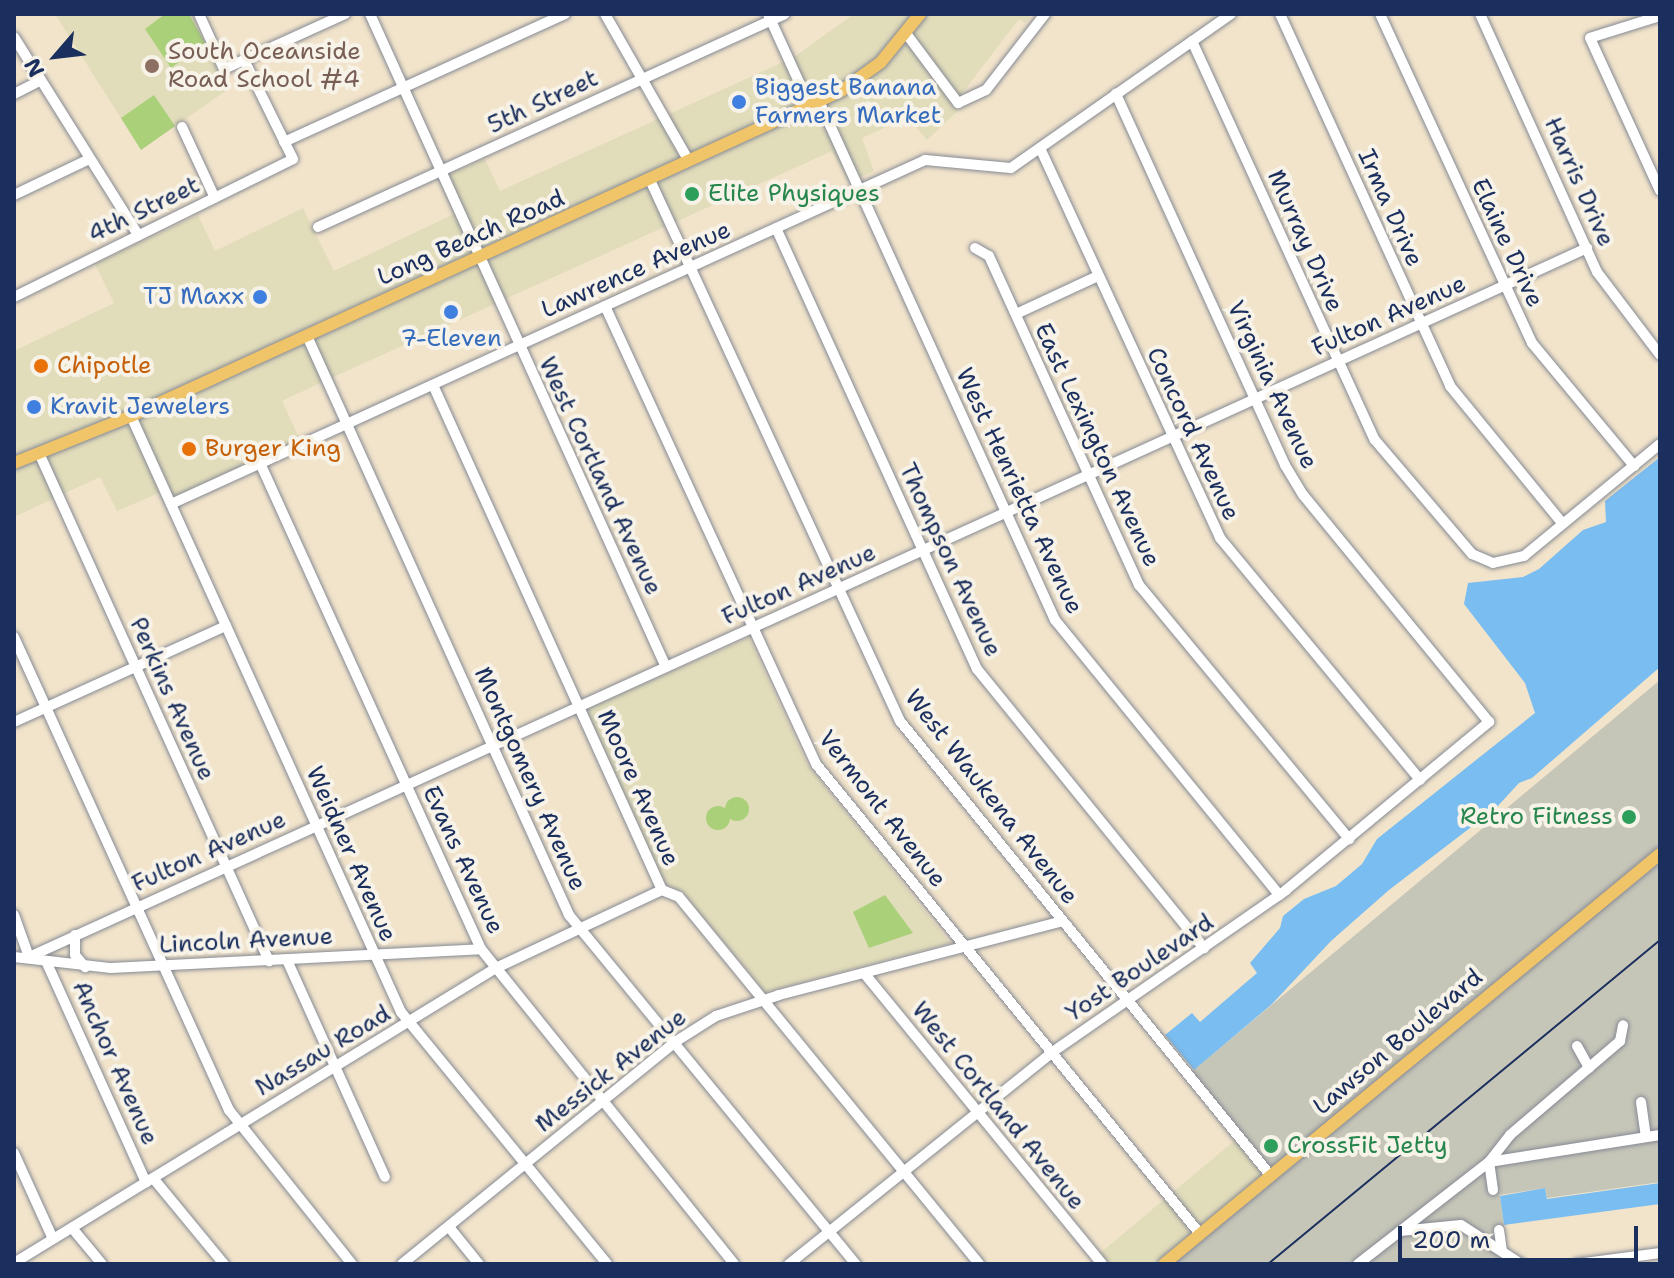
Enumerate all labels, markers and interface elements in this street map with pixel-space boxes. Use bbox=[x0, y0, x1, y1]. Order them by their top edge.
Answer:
north arrow bbox=[16, 16, 96, 96]
place label: South Oceanside Road School #4 bbox=[168, 38, 361, 94]
text: N bbox=[17, 53, 51, 82]
marker: South Oceanside Road School #4 bbox=[143, 57, 161, 75]
street label: 5th Street bbox=[483, 64, 603, 140]
place label: Biggest Banana Farmers Market bbox=[755, 74, 941, 130]
marker: Biggest Banana Farmers Market bbox=[730, 93, 748, 111]
street label: Harris Drive bbox=[1538, 113, 1620, 251]
street label: Irma Drive bbox=[1351, 145, 1429, 271]
street label: Murray Drive bbox=[1261, 166, 1349, 316]
street label: 4th Street bbox=[84, 171, 204, 249]
street label: Elaine Drive bbox=[1465, 174, 1549, 312]
place label: Elite Physiques bbox=[708, 180, 880, 208]
street label: Long Beach Road bbox=[373, 184, 569, 292]
marker: Elite Physiques bbox=[683, 185, 701, 203]
street label: Lawrence Avenue bbox=[537, 215, 735, 325]
street label: Fulton Avenue bbox=[1308, 269, 1470, 363]
place label: TJ Maxx bbox=[143, 283, 244, 311]
marker: TJ Maxx bbox=[251, 288, 269, 306]
street label: Virginia Avenue bbox=[1220, 296, 1324, 474]
marker: 7-Eleven bbox=[442, 303, 460, 321]
street label: East Lexington Avenue bbox=[1028, 319, 1166, 571]
place label: 7-Eleven bbox=[400, 325, 502, 353]
street label: Concord Avenue bbox=[1140, 343, 1246, 525]
place label: Chipotle bbox=[57, 352, 151, 380]
street label: West Cortland Avenue bbox=[532, 352, 668, 600]
marker: Chipotle bbox=[32, 357, 50, 375]
street label: West Henrietta Avenue bbox=[949, 363, 1089, 619]
place label: Kravit Jewelers bbox=[50, 393, 230, 421]
marker: Kravit Jewelers bbox=[25, 398, 43, 416]
place label: Burger King bbox=[205, 435, 341, 463]
marker: Burger King bbox=[180, 440, 198, 458]
street label: Thompson Avenue bbox=[893, 459, 1007, 661]
street label: Fulton Avenue bbox=[718, 538, 880, 632]
street label: Perkins Avenue bbox=[123, 613, 221, 785]
street label: Montgomery Avenue bbox=[468, 663, 592, 895]
street label: West Waukena Avenue bbox=[898, 684, 1084, 910]
street label: Moore Avenue bbox=[591, 705, 685, 871]
street label: Vermont Avenue bbox=[812, 725, 952, 893]
street label: Weidner Avenue bbox=[299, 762, 403, 946]
street label: Evans Avenue bbox=[416, 781, 510, 939]
place label: Retro Fitness bbox=[1460, 803, 1613, 831]
street label: Fulton Avenue bbox=[128, 805, 290, 899]
marker: Retro Fitness bbox=[1620, 808, 1638, 826]
street label: Yost Boulevard bbox=[1061, 908, 1219, 1028]
street label: Lincoln Avenue bbox=[158, 922, 334, 960]
street label: Lawson Boulevard bbox=[1308, 963, 1488, 1121]
street label: Anchor Avenue bbox=[66, 977, 164, 1149]
street label: West Cortland Avenue bbox=[905, 996, 1091, 1216]
street label: Nassau Road bbox=[250, 999, 396, 1103]
street label: Messick Avenue bbox=[530, 1003, 692, 1139]
place label: CrossFit Jetty bbox=[1287, 1132, 1448, 1160]
marker: CrossFit Jetty bbox=[1262, 1137, 1280, 1155]
scale bar bbox=[1402, 1210, 1642, 1260]
text: 200 m bbox=[1412, 1224, 1490, 1256]

